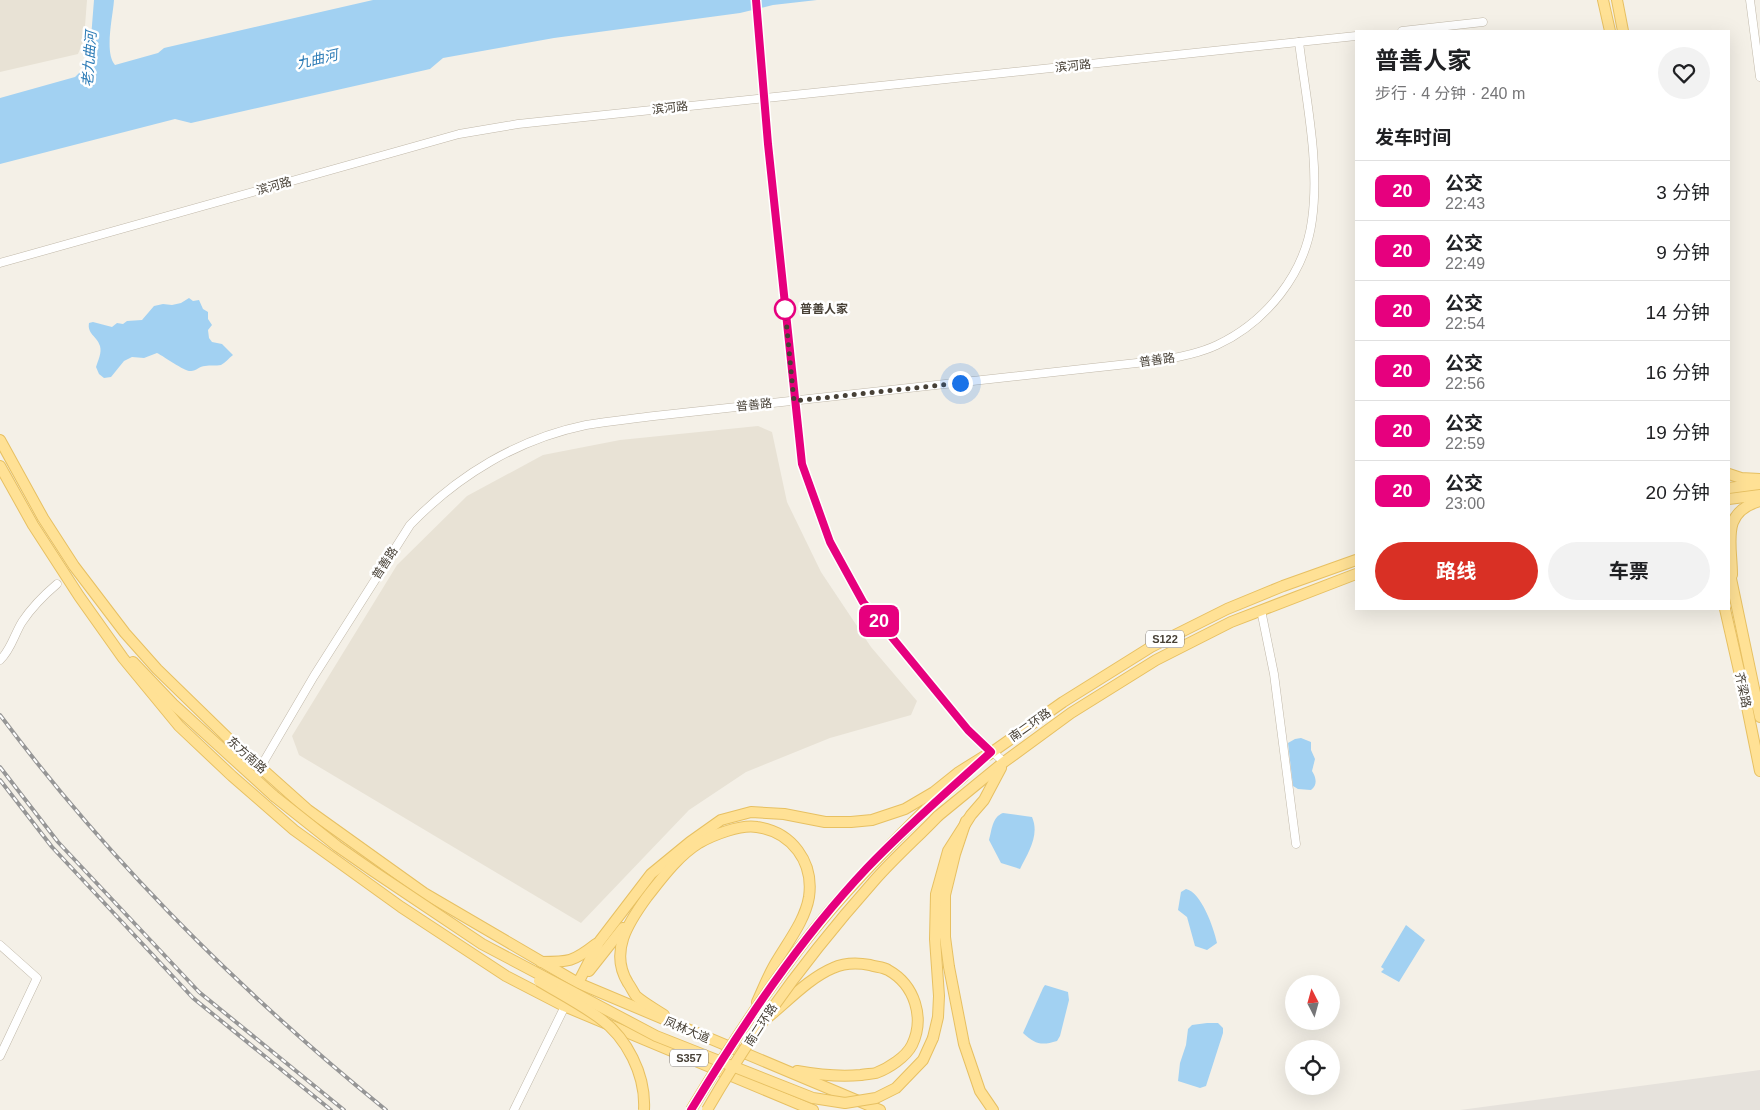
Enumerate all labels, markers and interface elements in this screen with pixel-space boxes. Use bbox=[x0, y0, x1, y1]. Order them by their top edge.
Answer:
water label: 老九曲河 bbox=[79, 28, 99, 87]
water label: 九曲河 bbox=[295, 46, 342, 72]
text: 普善人家 bbox=[1375, 47, 1471, 74]
button: heart bbox=[1658, 47, 1710, 99]
street label: 滨河路 bbox=[1054, 57, 1092, 75]
text: 步行 · 4 分钟 · 240 m bbox=[1375, 85, 1525, 102]
street label: 滨河路 bbox=[651, 99, 689, 117]
text: 发车时间 bbox=[1375, 127, 1451, 148]
text: 公交 bbox=[1445, 173, 1483, 194]
street label: 滨河路 bbox=[255, 174, 293, 198]
text: 20 bbox=[1392, 181, 1413, 201]
text: 3 分钟 bbox=[1656, 182, 1710, 203]
text: 22:43 bbox=[1445, 195, 1485, 212]
text: 公交 bbox=[1445, 233, 1483, 254]
text: 20 bbox=[1392, 241, 1413, 261]
text: 9 分钟 bbox=[1656, 242, 1710, 263]
text: 22:49 bbox=[1445, 255, 1485, 272]
text: 公交 bbox=[1445, 293, 1483, 314]
marker: 普善人家 bbox=[774, 298, 796, 320]
text: 20 bbox=[1392, 301, 1413, 321]
place label: 普善人家 bbox=[800, 302, 848, 316]
text: 14 分钟 bbox=[1646, 302, 1710, 323]
text: 22:54 bbox=[1445, 315, 1485, 332]
street label: 普善路 bbox=[1138, 351, 1176, 369]
text: 公交 bbox=[1445, 353, 1483, 374]
text: 20 bbox=[1392, 361, 1413, 381]
text: 16 分钟 bbox=[1646, 362, 1710, 383]
your location bbox=[948, 371, 973, 396]
text: 22:56 bbox=[1445, 375, 1485, 392]
street label: 普善路 bbox=[735, 396, 773, 414]
text: 公交 bbox=[1445, 413, 1483, 434]
text: 20 bbox=[1392, 421, 1413, 441]
text: 19 分钟 bbox=[1646, 422, 1710, 443]
text: 22:59 bbox=[1445, 435, 1485, 452]
text: 公交 bbox=[1445, 473, 1483, 494]
text: 20 bbox=[1392, 481, 1413, 501]
text: 20 分钟 bbox=[1646, 482, 1710, 503]
text: 23:00 bbox=[1445, 495, 1485, 512]
button: 路线 bbox=[1375, 542, 1538, 600]
button: 车票 bbox=[1548, 542, 1710, 600]
street label: 普善路 bbox=[369, 544, 401, 582]
line badge: 20 bbox=[856, 605, 902, 637]
text: 20 bbox=[869, 611, 889, 631]
road number: S122 bbox=[1146, 630, 1184, 648]
street label: 齐梁路 bbox=[1732, 671, 1754, 709]
street label: 南二环路 bbox=[1006, 705, 1054, 745]
street label: 东方南路 bbox=[224, 734, 270, 776]
north arrow bbox=[1285, 975, 1340, 1030]
map controls bbox=[1285, 975, 1340, 1095]
street label: 南二环路 bbox=[742, 1001, 780, 1049]
street label: 凤林大道 bbox=[662, 1014, 712, 1046]
button: locate bbox=[1285, 1040, 1340, 1095]
road number: S357 bbox=[670, 1050, 708, 1066]

